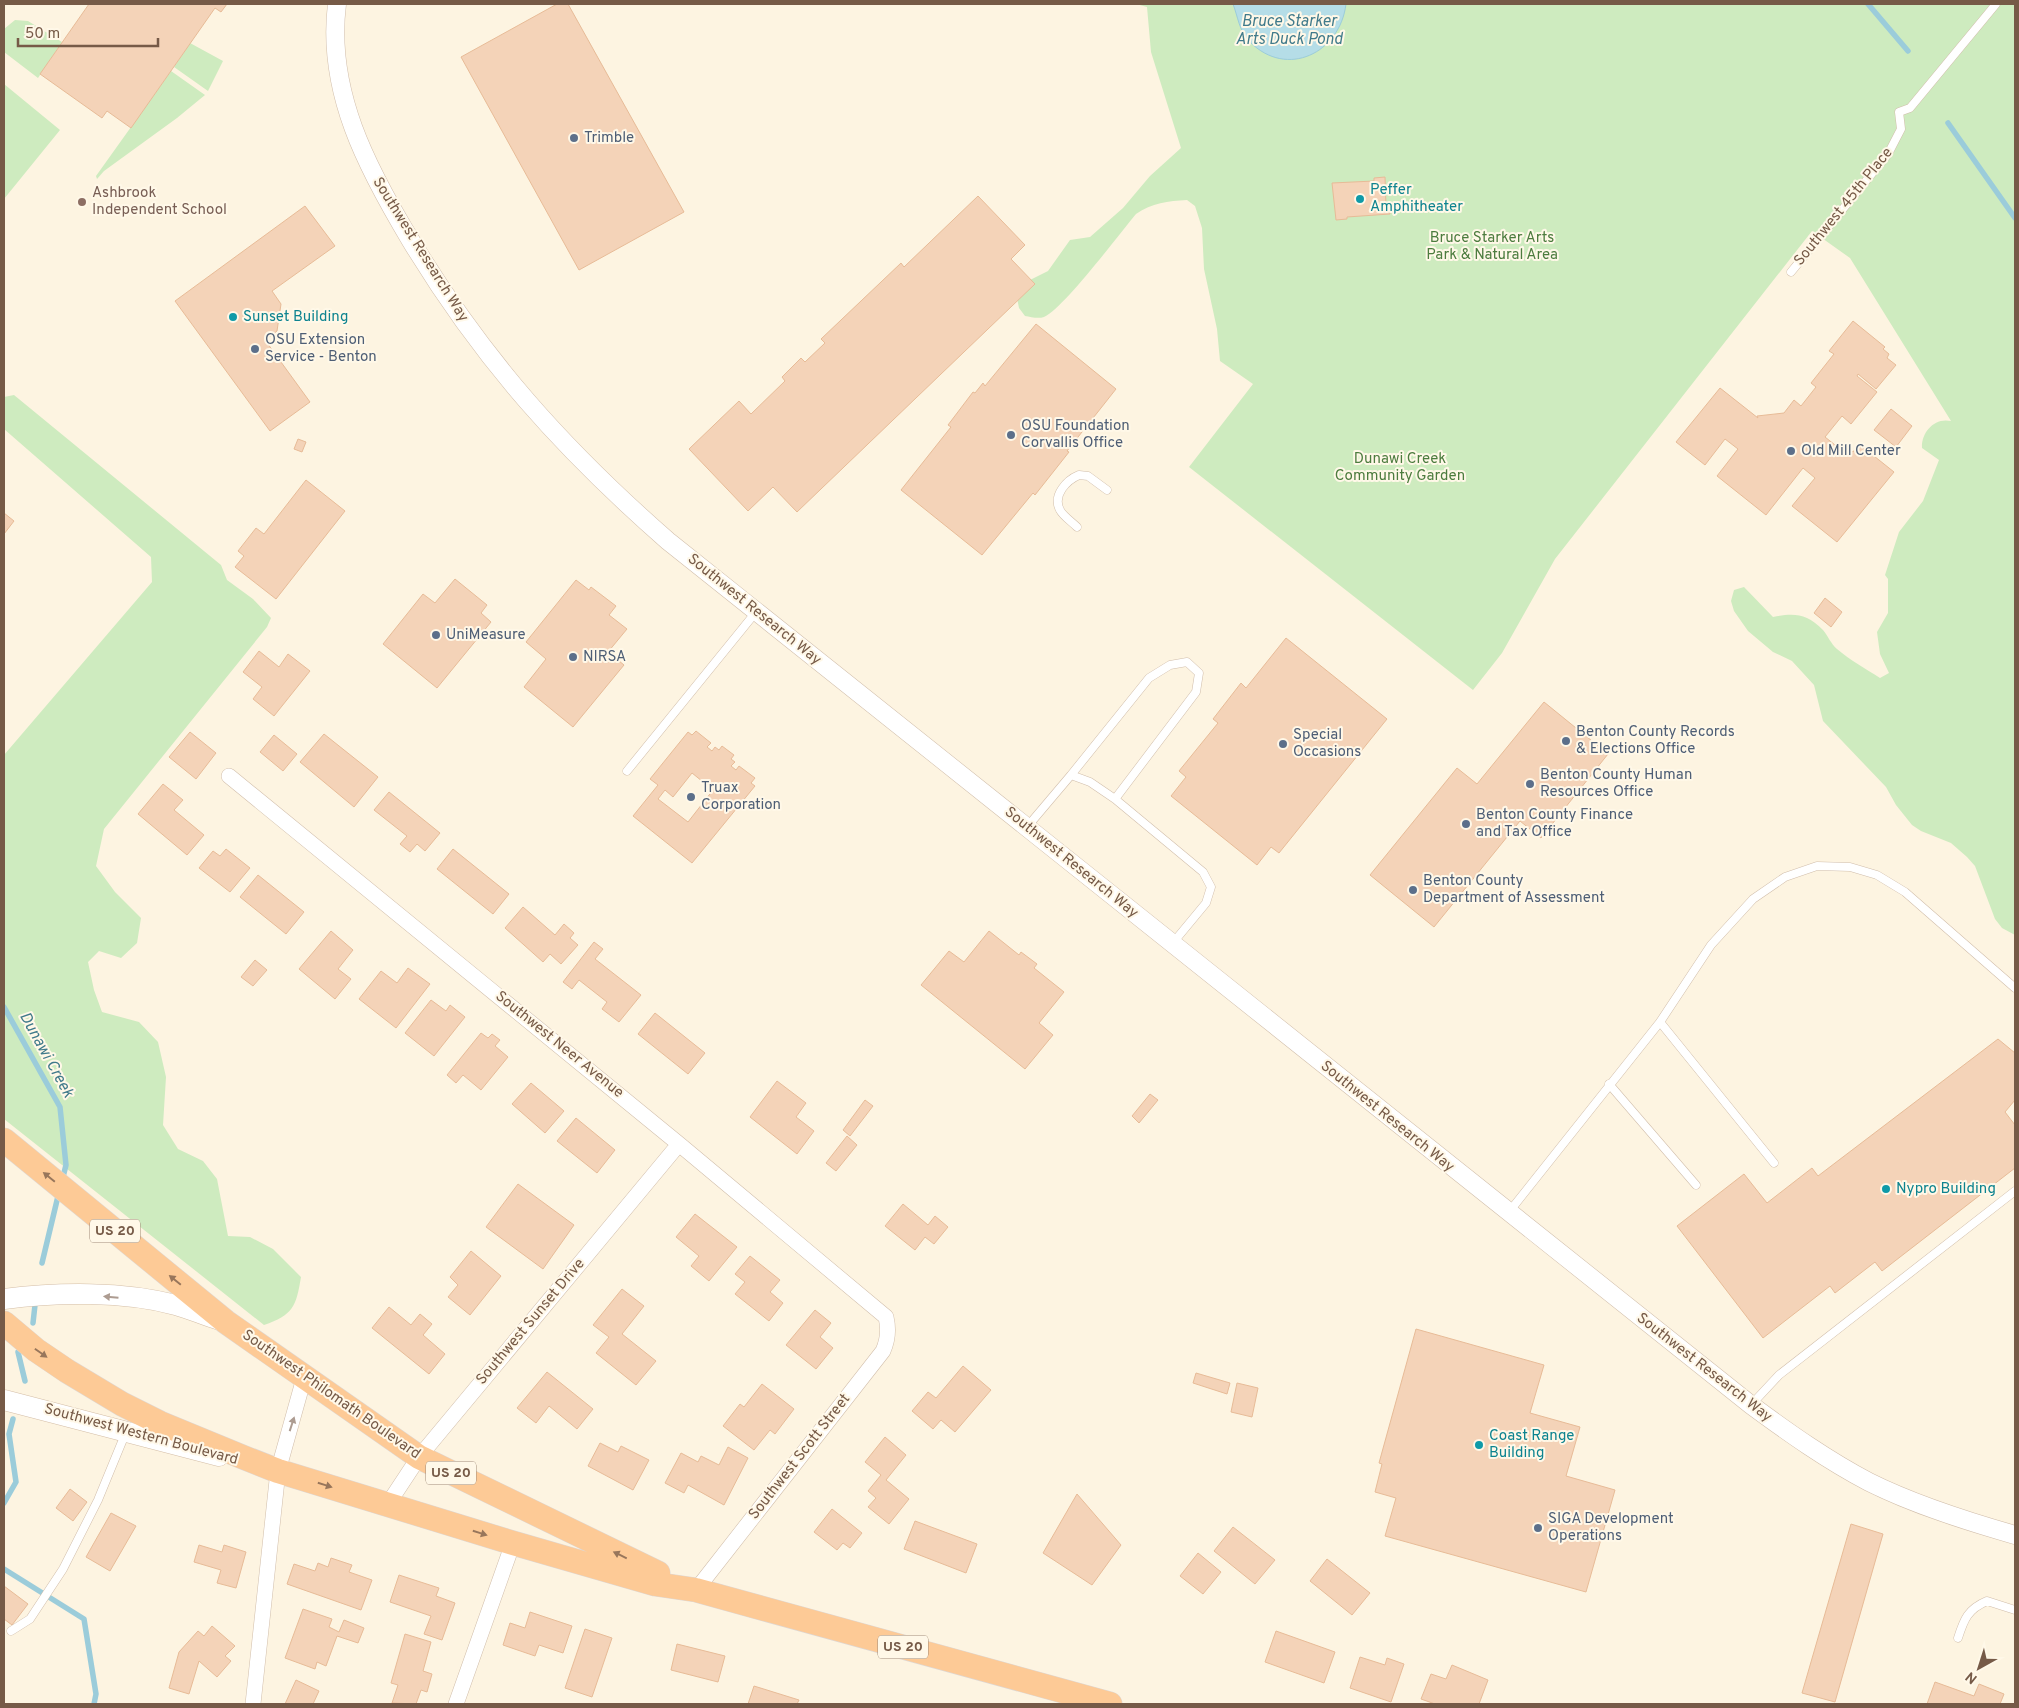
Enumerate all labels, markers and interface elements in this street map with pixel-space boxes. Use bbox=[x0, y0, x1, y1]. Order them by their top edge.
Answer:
water label: Bruce Starker Arts Duck Pond bbox=[1236, 12, 1344, 50]
scale bar bbox=[18, 15, 158, 47]
text: 50 m bbox=[25, 25, 60, 44]
place label: Trimble bbox=[584, 129, 634, 148]
marker: Trimble bbox=[568, 132, 580, 144]
street label: Southwest 45th Place bbox=[1790, 144, 1898, 270]
street label: Southwest Research Way bbox=[368, 174, 472, 326]
place label: Peffer Amphitheater bbox=[1370, 181, 1463, 217]
place label: Ashbrook Independent School bbox=[92, 184, 227, 220]
marker: Peffer Amphitheater bbox=[1354, 193, 1366, 205]
marker: Ashbrook Independent School bbox=[76, 196, 88, 208]
park label: Bruce Starker Arts Park & Natural Area bbox=[1426, 229, 1558, 265]
place label: Sunset Building bbox=[243, 308, 348, 327]
marker: Sunset Building bbox=[227, 311, 239, 323]
place label: OSU Extension Service - Benton bbox=[265, 331, 377, 367]
marker: OSU Extension Service - Benton bbox=[249, 343, 261, 355]
place label: OSU Foundation Corvallis Office bbox=[1021, 417, 1130, 453]
marker: OSU Foundation Corvallis Office bbox=[1005, 429, 1017, 441]
place label: Old Mill Center bbox=[1801, 442, 1901, 461]
marker: Old Mill Center bbox=[1785, 445, 1797, 457]
park label: Dunawi Creek Community Garden bbox=[1335, 450, 1465, 486]
street label: Southwest Research Way bbox=[683, 550, 825, 670]
place label: UniMeasure bbox=[446, 626, 526, 645]
marker: UniMeasure bbox=[430, 629, 442, 641]
place label: NIRSA bbox=[583, 648, 626, 667]
marker: NIRSA bbox=[567, 651, 579, 663]
place label: Benton County Records & Elections Office bbox=[1576, 723, 1735, 759]
place label: Special Occasions bbox=[1293, 726, 1361, 762]
marker: Benton County Records & Elections Office bbox=[1560, 735, 1572, 747]
marker: Special Occasions bbox=[1277, 738, 1289, 750]
place label: Benton County Human Resources Office bbox=[1540, 766, 1692, 802]
marker: Benton County Human Resources Office bbox=[1524, 778, 1536, 790]
place label: Truax Corporation bbox=[701, 779, 781, 815]
marker: Truax Corporation bbox=[685, 791, 697, 803]
street label: Southwest Research Way bbox=[1000, 803, 1142, 923]
place label: Benton County Finance and Tax Office bbox=[1476, 806, 1633, 842]
marker: Benton County Finance and Tax Office bbox=[1460, 818, 1472, 830]
place label: Benton County Department of Assessment bbox=[1423, 872, 1605, 908]
marker: Benton County Department of Assessment bbox=[1407, 884, 1419, 896]
street label: Southwest Neer Avenue bbox=[491, 987, 627, 1103]
water label: Dunawi Creek bbox=[14, 1009, 78, 1102]
street label: Southwest Research Way bbox=[1316, 1057, 1458, 1177]
one-way arrow bbox=[43, 1172, 56, 1183]
place label: Nypro Building bbox=[1896, 1180, 1996, 1199]
marker: Nypro Building bbox=[1880, 1183, 1892, 1195]
road number: US 20 bbox=[90, 1220, 140, 1242]
street label: Southwest Sunset Drive bbox=[473, 1255, 589, 1389]
one-way arrow bbox=[169, 1275, 182, 1286]
one-way arrow bbox=[103, 1292, 119, 1300]
street label: Southwest Research Way bbox=[1632, 1309, 1776, 1427]
street label: Southwest Philomath Boulevard bbox=[238, 1326, 424, 1464]
one-way arrow bbox=[35, 1348, 48, 1358]
street label: Southwest Scott Street bbox=[745, 1390, 855, 1524]
street label: Southwest Western Boulevard bbox=[42, 1400, 240, 1470]
one-way arrow bbox=[289, 1417, 297, 1432]
place label: Coast Range Building bbox=[1489, 1427, 1574, 1463]
marker: Coast Range Building bbox=[1473, 1439, 1485, 1451]
road number: US 20 bbox=[426, 1462, 476, 1485]
one-way arrow bbox=[317, 1482, 332, 1490]
place label: SIGA Development Operations bbox=[1548, 1510, 1674, 1546]
marker: SIGA Development Operations bbox=[1532, 1522, 1544, 1534]
one-way arrow bbox=[473, 1529, 488, 1537]
one-way arrow bbox=[613, 1551, 627, 1559]
road number: US 20 bbox=[878, 1635, 928, 1658]
north arrow bbox=[1954, 1643, 2004, 1693]
text: N bbox=[1963, 1667, 1981, 1687]

